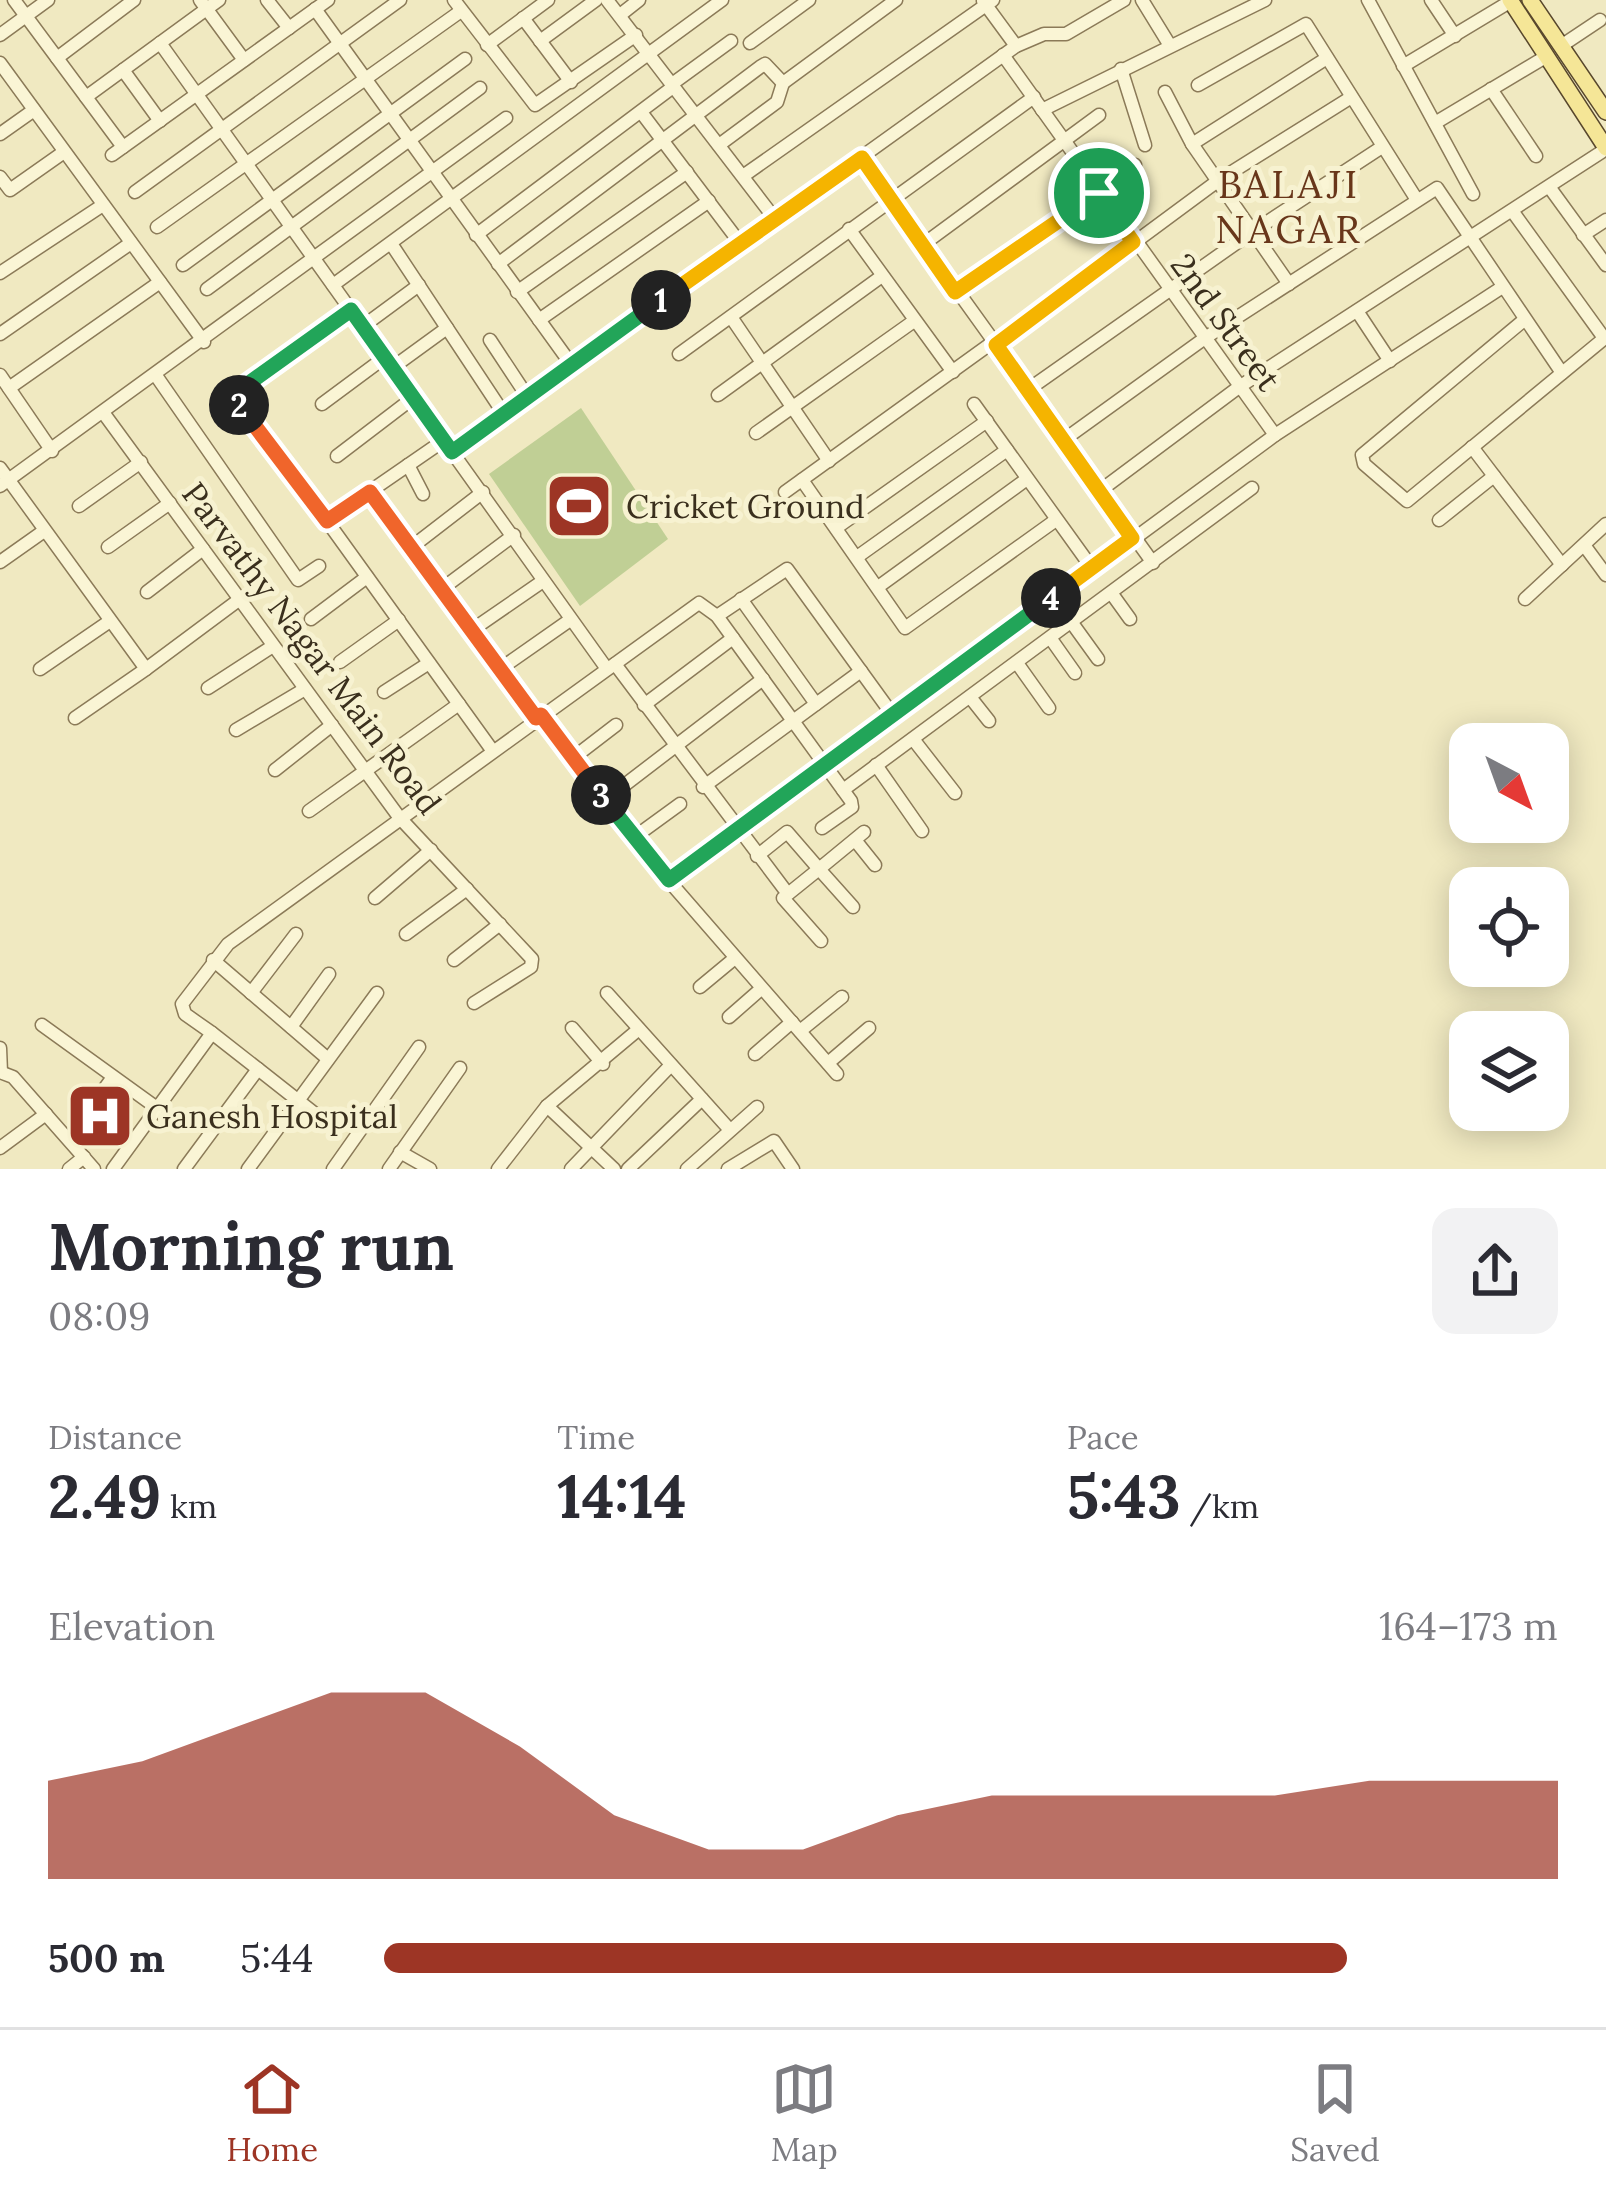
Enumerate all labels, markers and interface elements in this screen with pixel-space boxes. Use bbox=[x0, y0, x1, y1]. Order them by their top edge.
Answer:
pin bbox=[1048, 142, 1150, 244]
district label: BALAJI NAGAR bbox=[1215, 159, 1363, 254]
icon: arrive bbox=[1066, 160, 1132, 226]
street label: 2nd Street bbox=[1162, 245, 1290, 399]
pin: 1 bbox=[631, 270, 691, 330]
text: 1 bbox=[654, 279, 668, 321]
pin: 2 bbox=[209, 375, 269, 435]
text: 2 bbox=[230, 384, 248, 426]
sports icon: Cricket Ground bbox=[544, 471, 614, 541]
street label: Parvathy Nagar Main Road bbox=[173, 474, 451, 822]
place label: Cricket Ground bbox=[626, 485, 865, 527]
pin: 4 bbox=[1021, 568, 1081, 628]
text: 4 bbox=[1042, 577, 1060, 619]
north arrow bbox=[1449, 723, 1569, 843]
map controls bbox=[1449, 723, 1569, 1131]
pin: 3 bbox=[571, 765, 631, 825]
text: 3 bbox=[592, 774, 610, 816]
button: locate bbox=[1449, 867, 1569, 987]
button: layers bbox=[1449, 1011, 1569, 1131]
hospital icon: Ganesh Hospital bbox=[65, 1081, 135, 1151]
place label: Ganesh Hospital bbox=[146, 1095, 398, 1137]
text: Morning run bbox=[48, 1204, 454, 1288]
button: share bbox=[1432, 1208, 1558, 1334]
text: 08:09 bbox=[48, 1291, 151, 1341]
text: Distance bbox=[48, 1416, 182, 1458]
text: Time bbox=[557, 1416, 635, 1458]
text: Pace bbox=[1067, 1416, 1139, 1458]
text: 2.49 bbox=[48, 1458, 161, 1534]
text: 14:14 bbox=[557, 1458, 687, 1534]
text: 5:43 bbox=[1067, 1458, 1180, 1534]
text: km bbox=[161, 1485, 217, 1527]
text: /km bbox=[1180, 1485, 1259, 1527]
text: Elevation bbox=[48, 1601, 216, 1651]
text: 164–173 m bbox=[1379, 1601, 1558, 1651]
text: 500 m bbox=[48, 1933, 165, 1983]
text: 5:44 bbox=[240, 1933, 313, 1983]
tab: Home bbox=[226, 2056, 318, 2170]
tab: Map bbox=[771, 2056, 838, 2170]
tab: Saved bbox=[1290, 2056, 1380, 2170]

